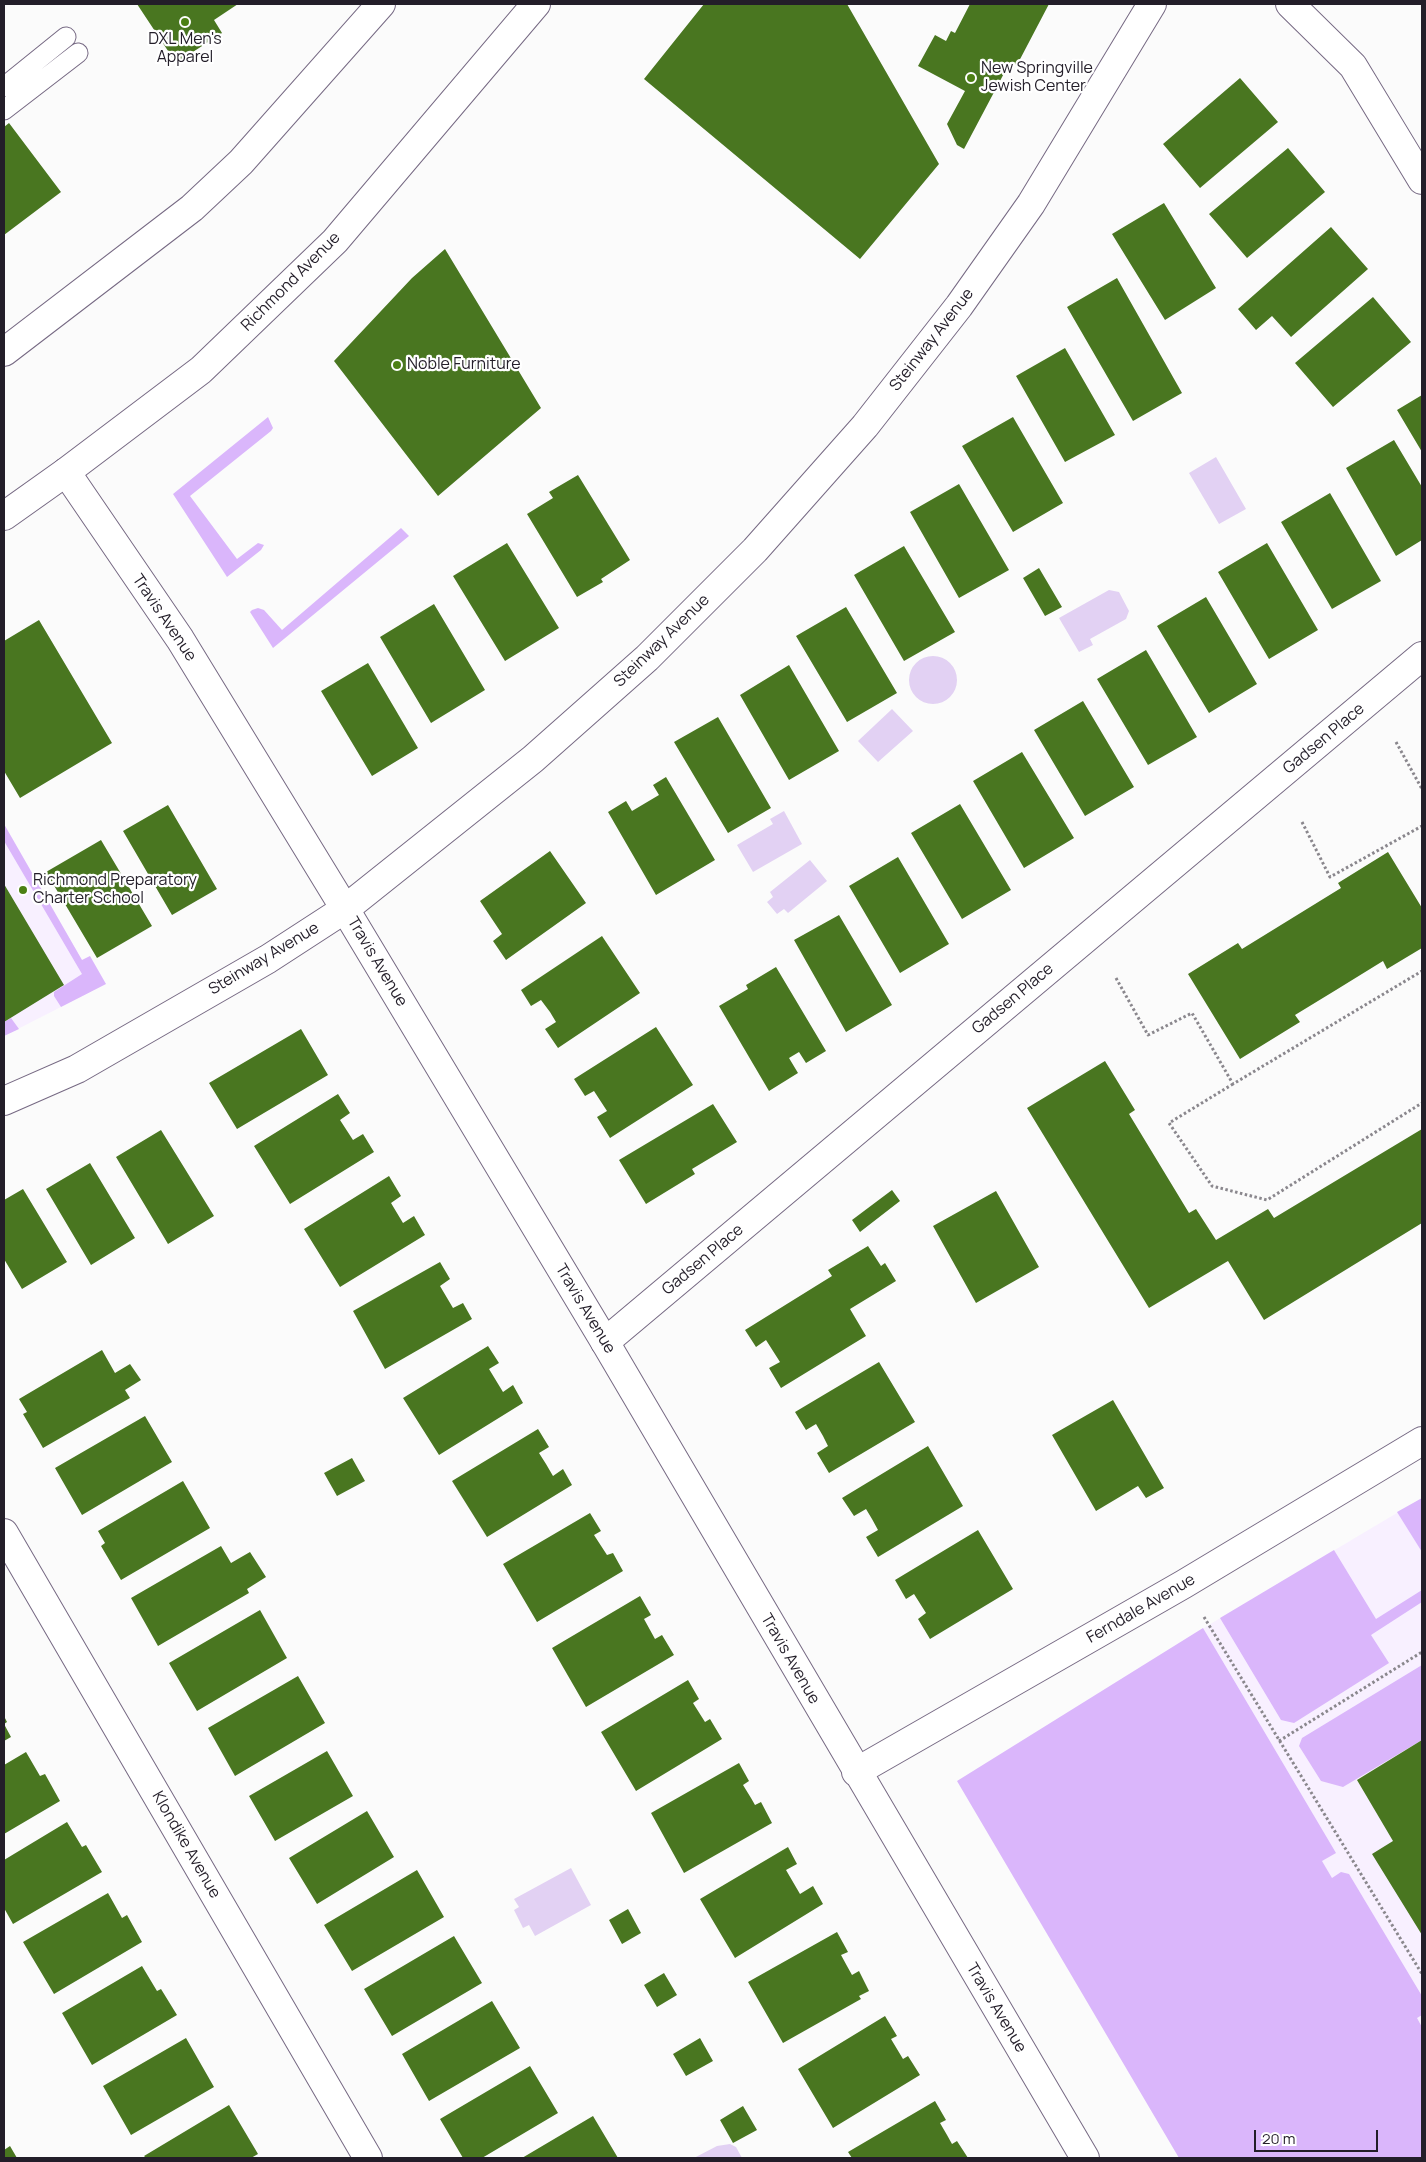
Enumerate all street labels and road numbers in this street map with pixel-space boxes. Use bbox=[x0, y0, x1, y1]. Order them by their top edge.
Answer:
street label: Richmond Avenue bbox=[238, 229, 344, 335]
street label: Steinway Avenue bbox=[886, 285, 978, 395]
street label: Travis Avenue bbox=[128, 571, 200, 665]
street label: Steinway Avenue bbox=[610, 591, 714, 691]
street label: Gadsen Place bbox=[1279, 699, 1369, 779]
street label: Travis Avenue bbox=[343, 914, 411, 1010]
street label: Steinway Avenue bbox=[205, 919, 323, 999]
street label: Gadsen Place bbox=[968, 959, 1058, 1039]
street label: Gadsen Place bbox=[658, 1220, 748, 1300]
street label: Travis Avenue bbox=[551, 1261, 619, 1357]
street label: Ferndale Avenue bbox=[1083, 1570, 1199, 1648]
street label: Travis Avenue bbox=[756, 1610, 824, 1708]
street label: Klondike Avenue bbox=[148, 1788, 224, 1902]
street label: Travis Avenue bbox=[962, 1960, 1030, 2056]

